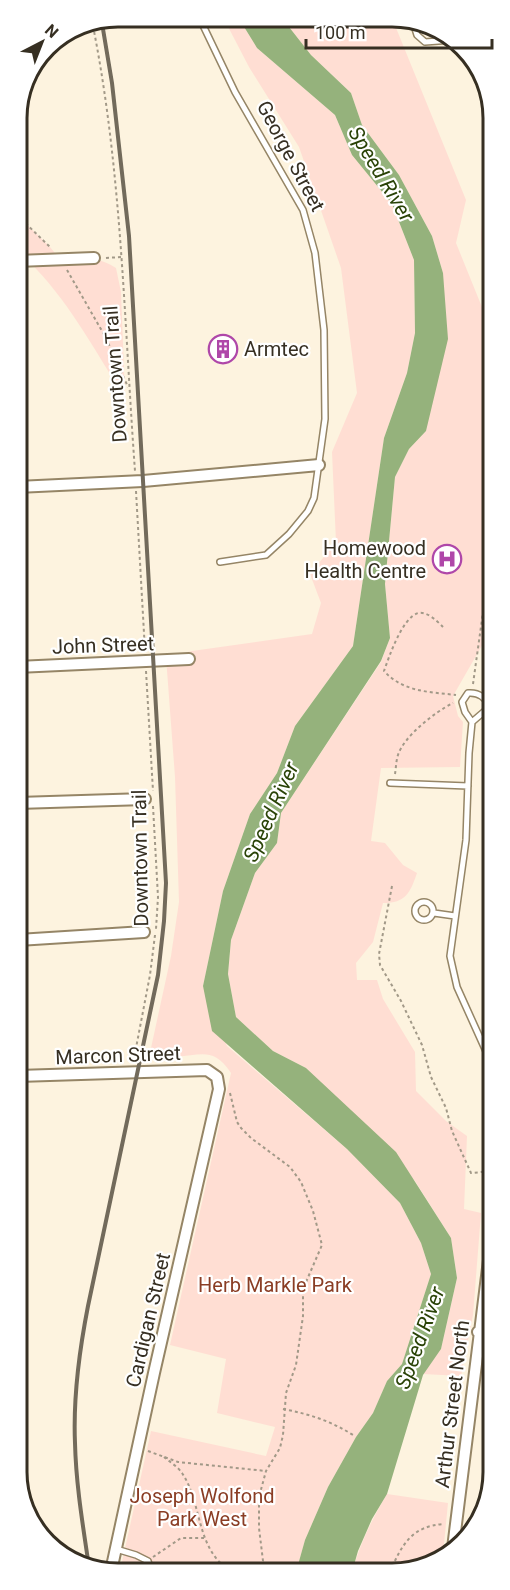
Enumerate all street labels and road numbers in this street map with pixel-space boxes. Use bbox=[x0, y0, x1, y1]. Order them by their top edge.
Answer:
street label: George Street bbox=[252, 97, 330, 215]
street label: Downtown Trail bbox=[98, 305, 132, 443]
street label: John Street bbox=[51, 631, 155, 659]
street label: Downtown Trail bbox=[127, 789, 153, 927]
street label: Marcon Street bbox=[55, 1041, 181, 1069]
street label: Cardigan Street bbox=[121, 1250, 175, 1390]
street label: Arthur Street North bbox=[430, 1319, 474, 1489]

